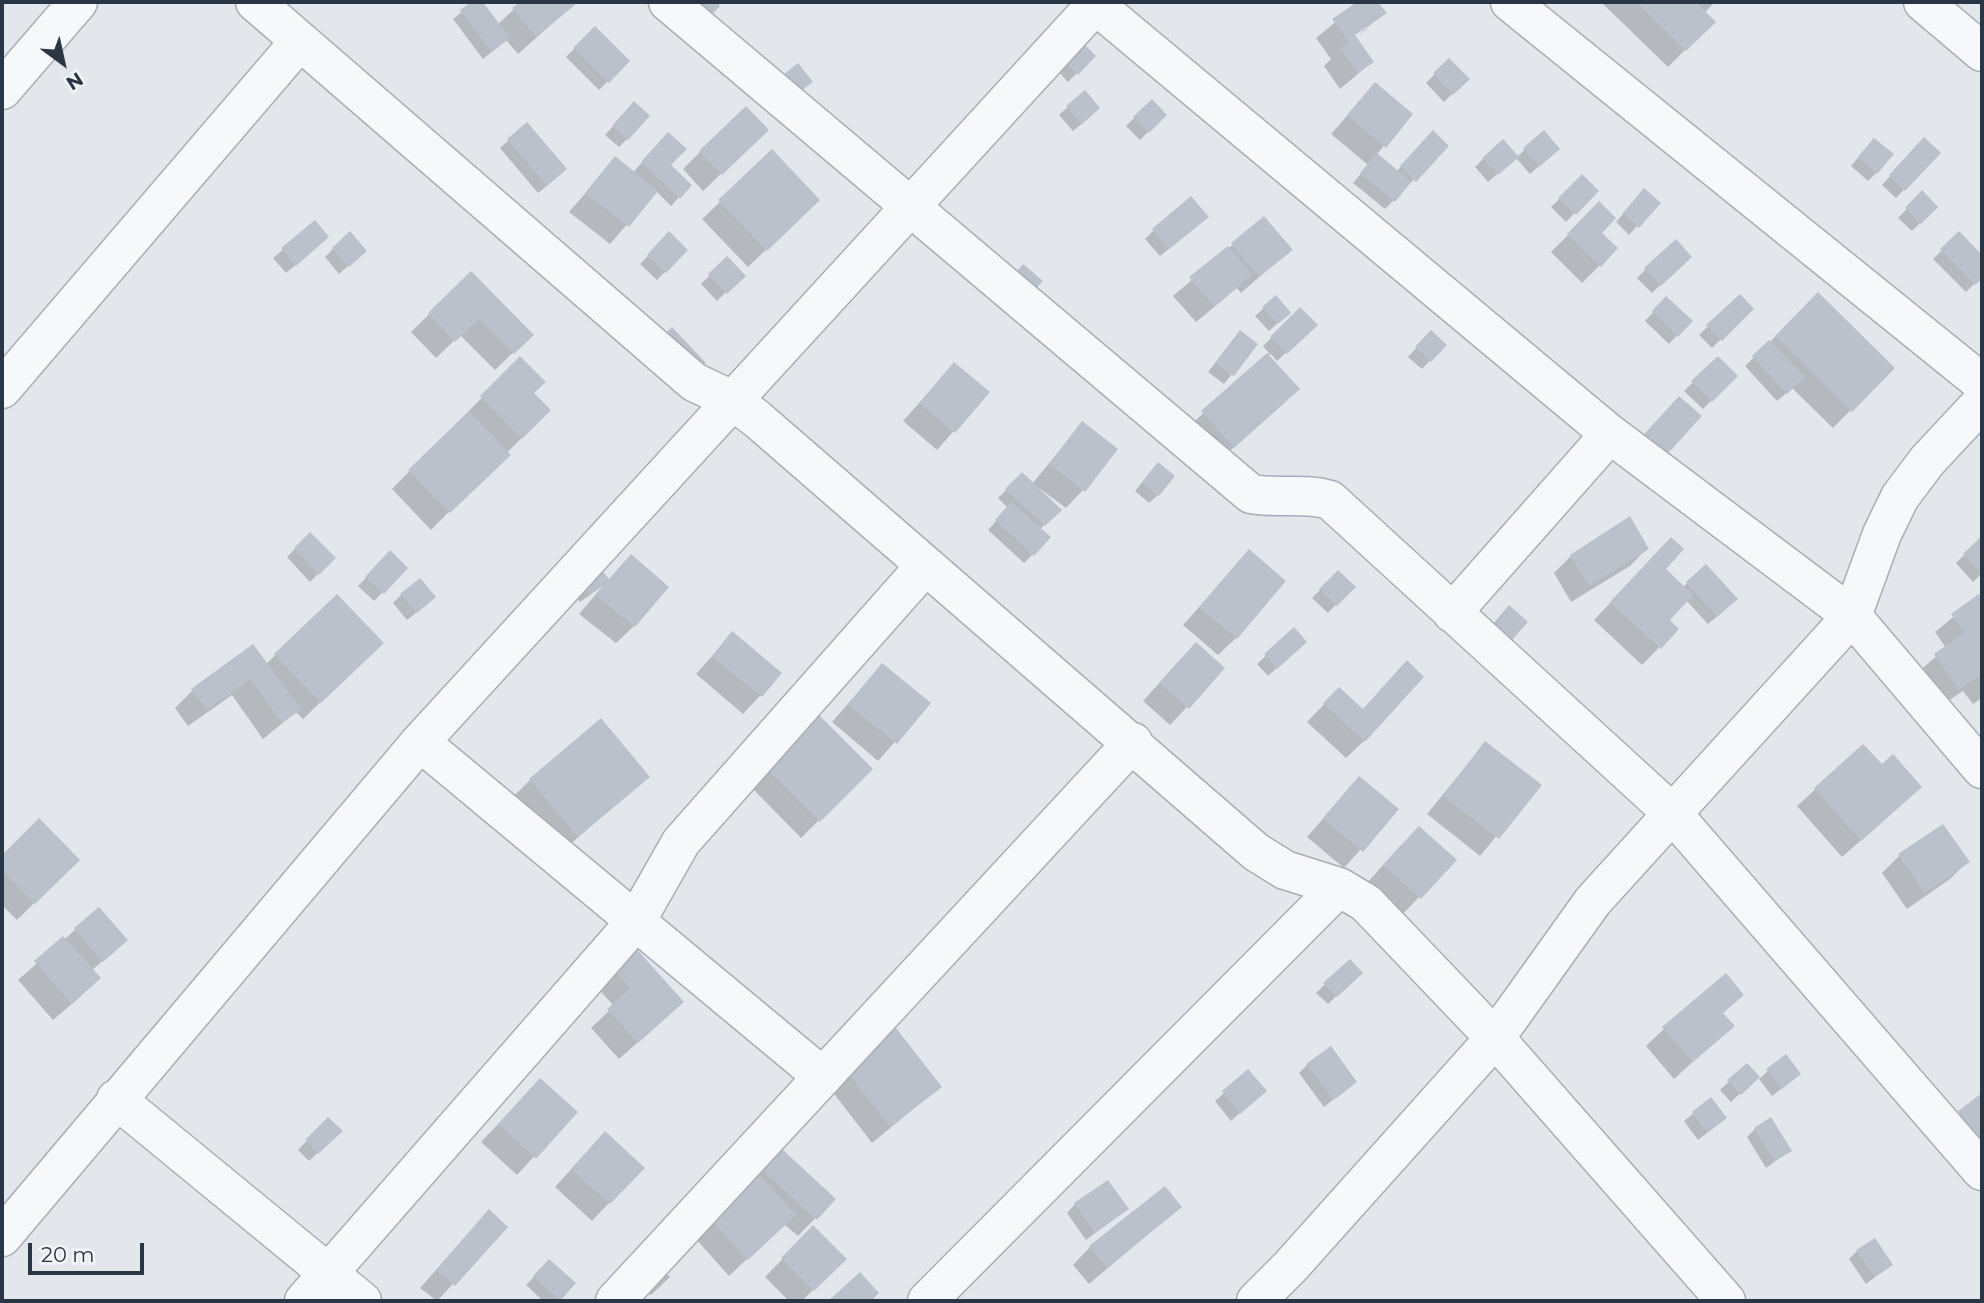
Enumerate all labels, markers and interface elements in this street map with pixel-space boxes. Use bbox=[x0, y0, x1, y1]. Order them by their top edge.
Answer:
north arrow bbox=[28, 28, 98, 98]
text: N bbox=[62, 67, 87, 95]
scale bar bbox=[32, 1230, 147, 1274]
text: 20 m bbox=[41, 1242, 95, 1267]

